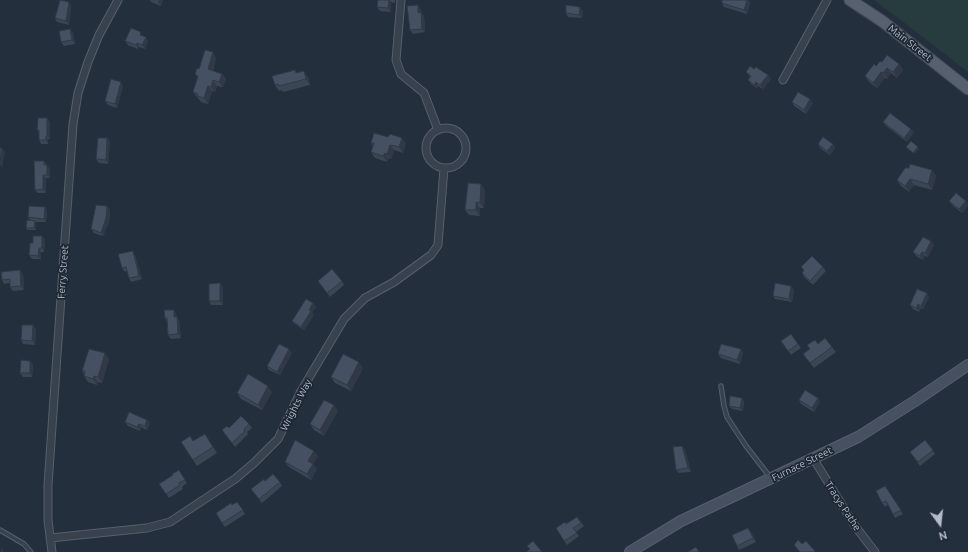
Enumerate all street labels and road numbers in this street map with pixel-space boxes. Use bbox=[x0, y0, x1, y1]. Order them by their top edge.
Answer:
street label: Main Street bbox=[886, 22, 934, 64]
street label: Ferry Street bbox=[55, 245, 71, 299]
street label: Wrights Way bbox=[278, 377, 314, 433]
street label: Furnace Street bbox=[770, 444, 834, 484]
street label: Tracys Pathe bbox=[823, 479, 863, 533]

